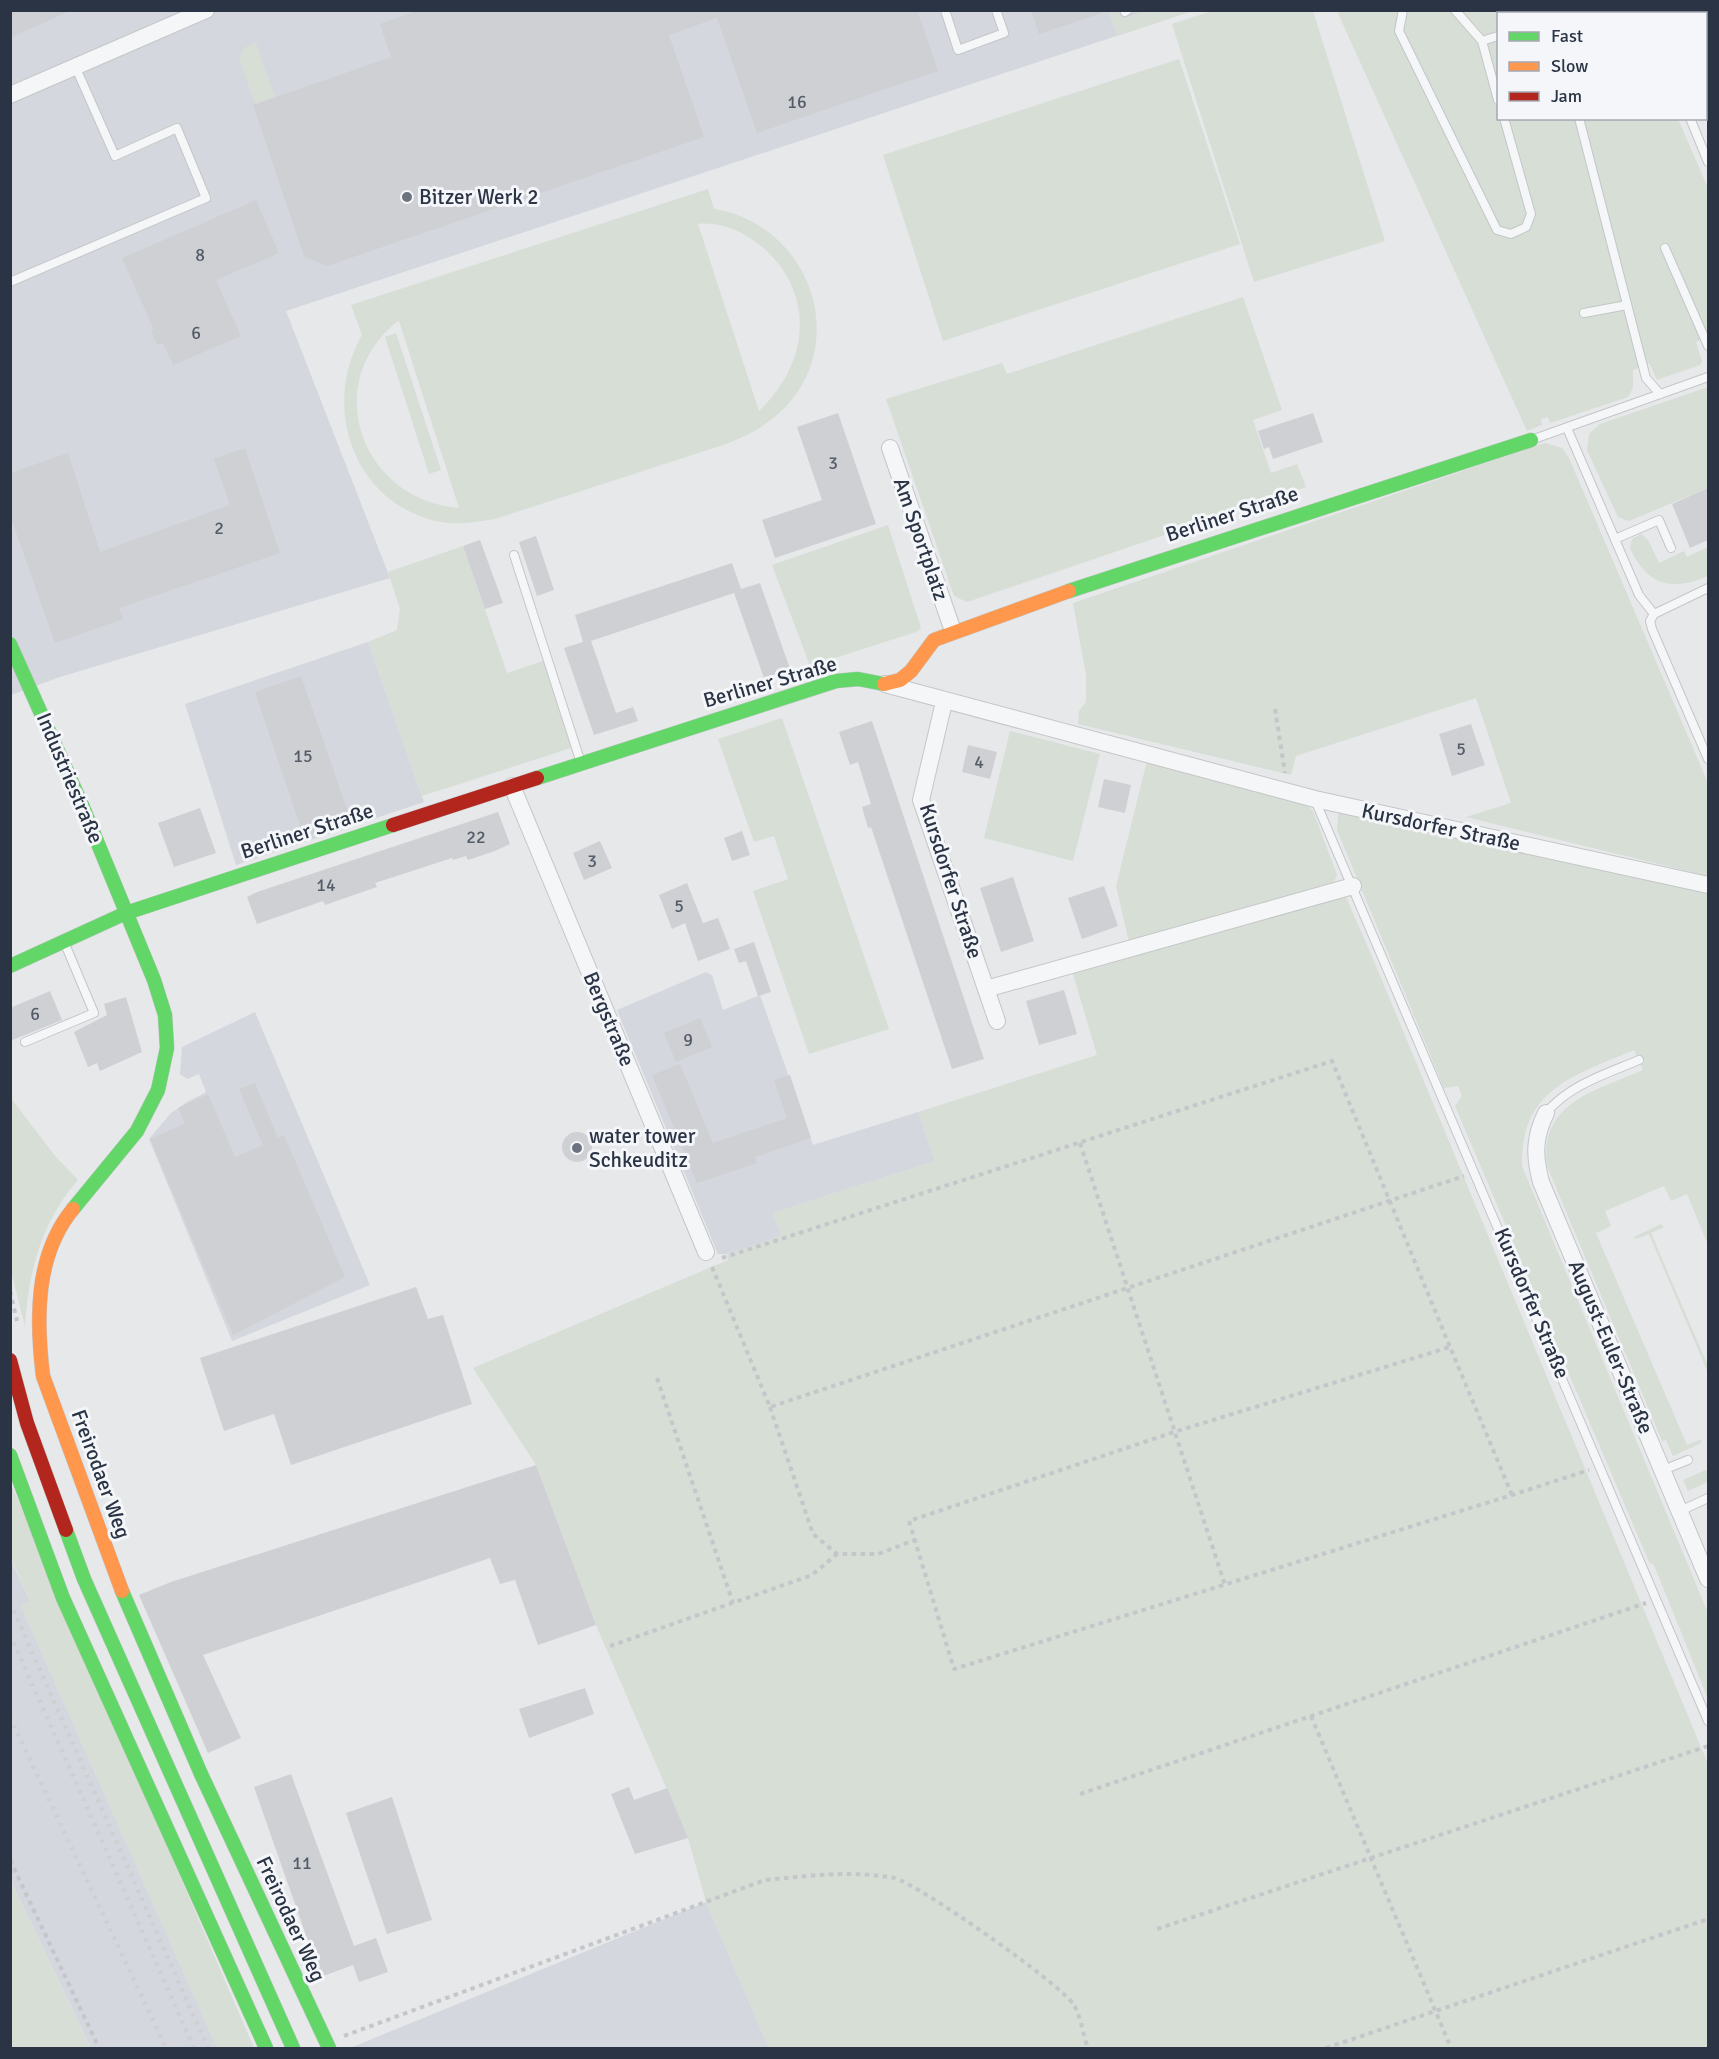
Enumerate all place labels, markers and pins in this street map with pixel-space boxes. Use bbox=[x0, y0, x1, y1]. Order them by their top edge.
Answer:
place label: Bitzer Werk 2 bbox=[419, 184, 539, 210]
marker: Bitzer Werk 2 bbox=[400, 190, 414, 204]
place label: water tower Schkeuditz bbox=[589, 1123, 696, 1173]
marker: water tower Schkeuditz bbox=[570, 1141, 584, 1155]

